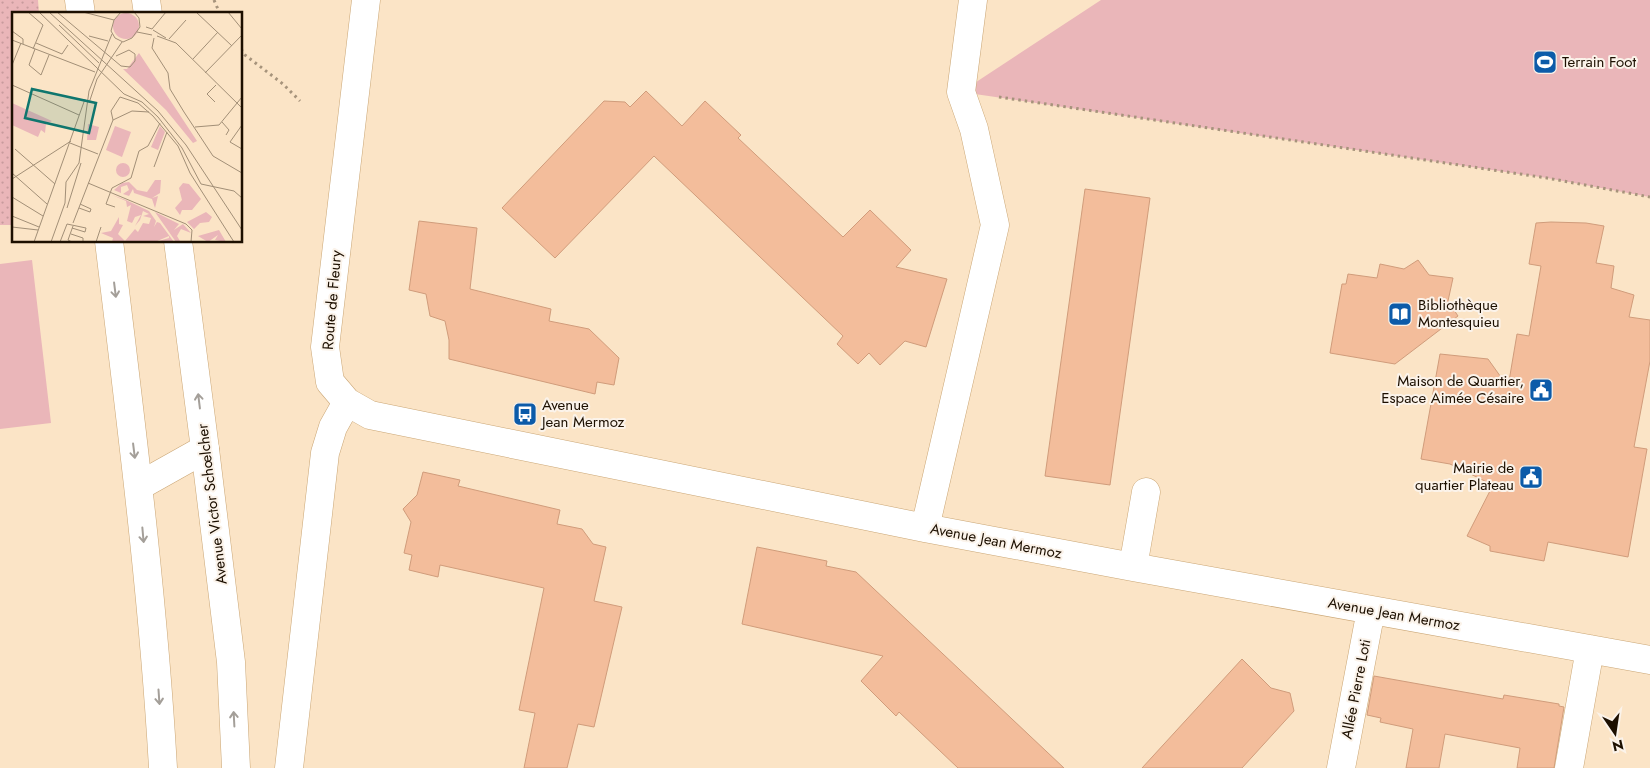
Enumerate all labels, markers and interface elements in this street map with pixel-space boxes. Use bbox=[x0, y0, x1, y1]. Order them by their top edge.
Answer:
inset map bbox=[12, 12, 242, 242]
sports icon: Terrain Foot bbox=[1532, 49, 1558, 75]
place label: Terrain Foot bbox=[1562, 51, 1636, 73]
street label: Route de Fleury bbox=[317, 249, 347, 351]
one-way arrow bbox=[110, 281, 120, 297]
place label: Bibliothèque Montesquieu bbox=[1418, 294, 1500, 333]
library icon: Bibliothèque Montesquieu bbox=[1387, 301, 1413, 327]
place label: Maison de Quartier, Espace Aimée Césaire bbox=[1381, 370, 1524, 409]
public building icon: Maison de Quartier, Espace Aimée Césaire bbox=[1528, 377, 1554, 403]
one-way arrow bbox=[194, 394, 204, 410]
place label: Avenue Jean Mermoz bbox=[540, 394, 625, 433]
bus stop icon: Avenue Jean Mermoz bbox=[512, 401, 538, 427]
street label: Avenue Victor Schœlcher bbox=[191, 422, 233, 586]
one-way arrow bbox=[129, 443, 139, 459]
place label: Mairie de quartier Plateau bbox=[1415, 457, 1514, 496]
public building icon: Mairie de quartier Plateau bbox=[1518, 464, 1544, 490]
street label: Avenue Jean Mermoz bbox=[928, 517, 1064, 565]
one-way arrow bbox=[138, 527, 148, 543]
street label: Avenue Jean Mermoz bbox=[1326, 592, 1462, 636]
street label: Allée Pierre Loti bbox=[1336, 637, 1376, 741]
one-way arrow bbox=[154, 688, 163, 704]
north arrow bbox=[1590, 708, 1640, 758]
one-way arrow bbox=[229, 712, 238, 728]
text: N bbox=[1610, 735, 1626, 757]

